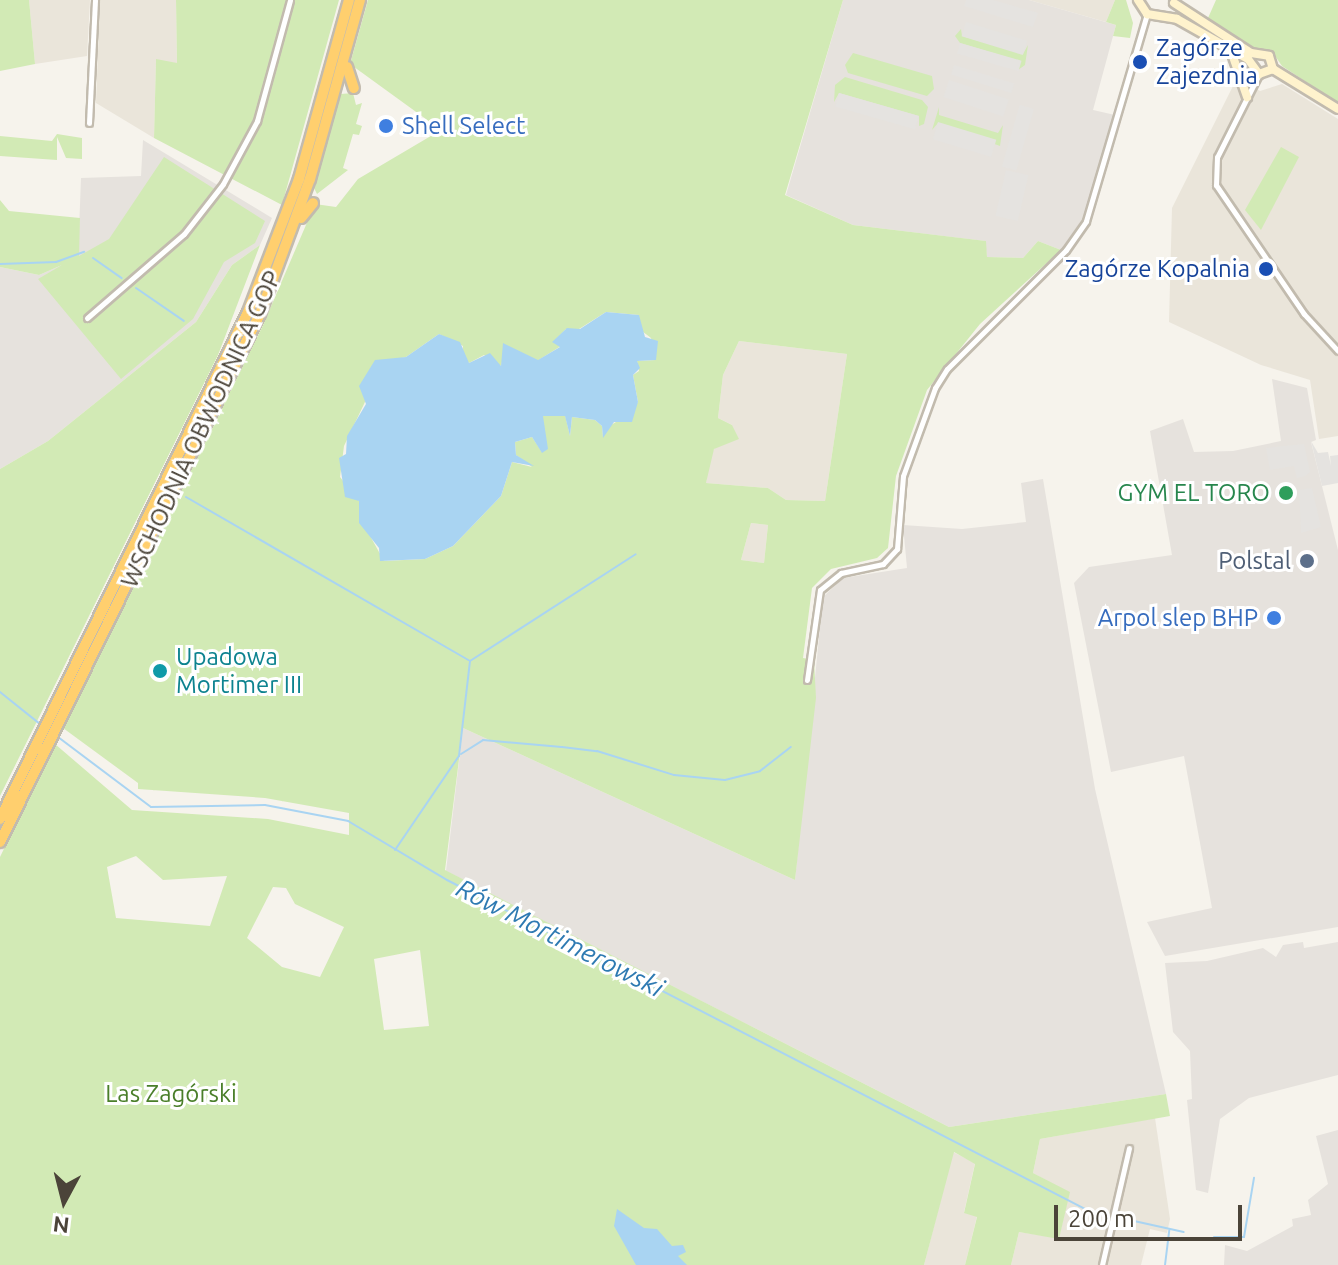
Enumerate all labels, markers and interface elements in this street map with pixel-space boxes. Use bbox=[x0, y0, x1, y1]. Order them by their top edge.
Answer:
place label: Zagórze Zajezdnia bbox=[1156, 34, 1258, 90]
marker: Zagórze Zajezdnia bbox=[1131, 53, 1149, 71]
place label: Shell Select bbox=[402, 112, 526, 140]
marker: Shell Select bbox=[377, 117, 395, 135]
place label: Zagórze Kopalnia bbox=[1065, 255, 1250, 283]
marker: Zagórze Kopalnia bbox=[1257, 260, 1275, 278]
street label: WSCHODNIA OBWODNICA GOP bbox=[115, 266, 287, 592]
place label: GYM EL TORO bbox=[1118, 479, 1270, 507]
marker: GYM EL TORO bbox=[1277, 484, 1295, 502]
place label: Polstal bbox=[1218, 547, 1291, 575]
marker: Polstal bbox=[1298, 552, 1316, 570]
place label: Arpol slep BHP bbox=[1098, 604, 1258, 632]
marker: Arpol slep BHP bbox=[1265, 609, 1283, 627]
place label: Upadowa Mortimer III bbox=[176, 643, 302, 699]
marker: Upadowa Mortimer III bbox=[151, 662, 169, 680]
water label: Rów Mortimerowski bbox=[451, 872, 669, 1004]
park label: Las Zagórski bbox=[105, 1080, 237, 1108]
north arrow bbox=[24, 1161, 104, 1241]
scale bar bbox=[1058, 1189, 1246, 1239]
text: 200 m bbox=[1068, 1205, 1135, 1232]
text: N bbox=[51, 1212, 71, 1239]

